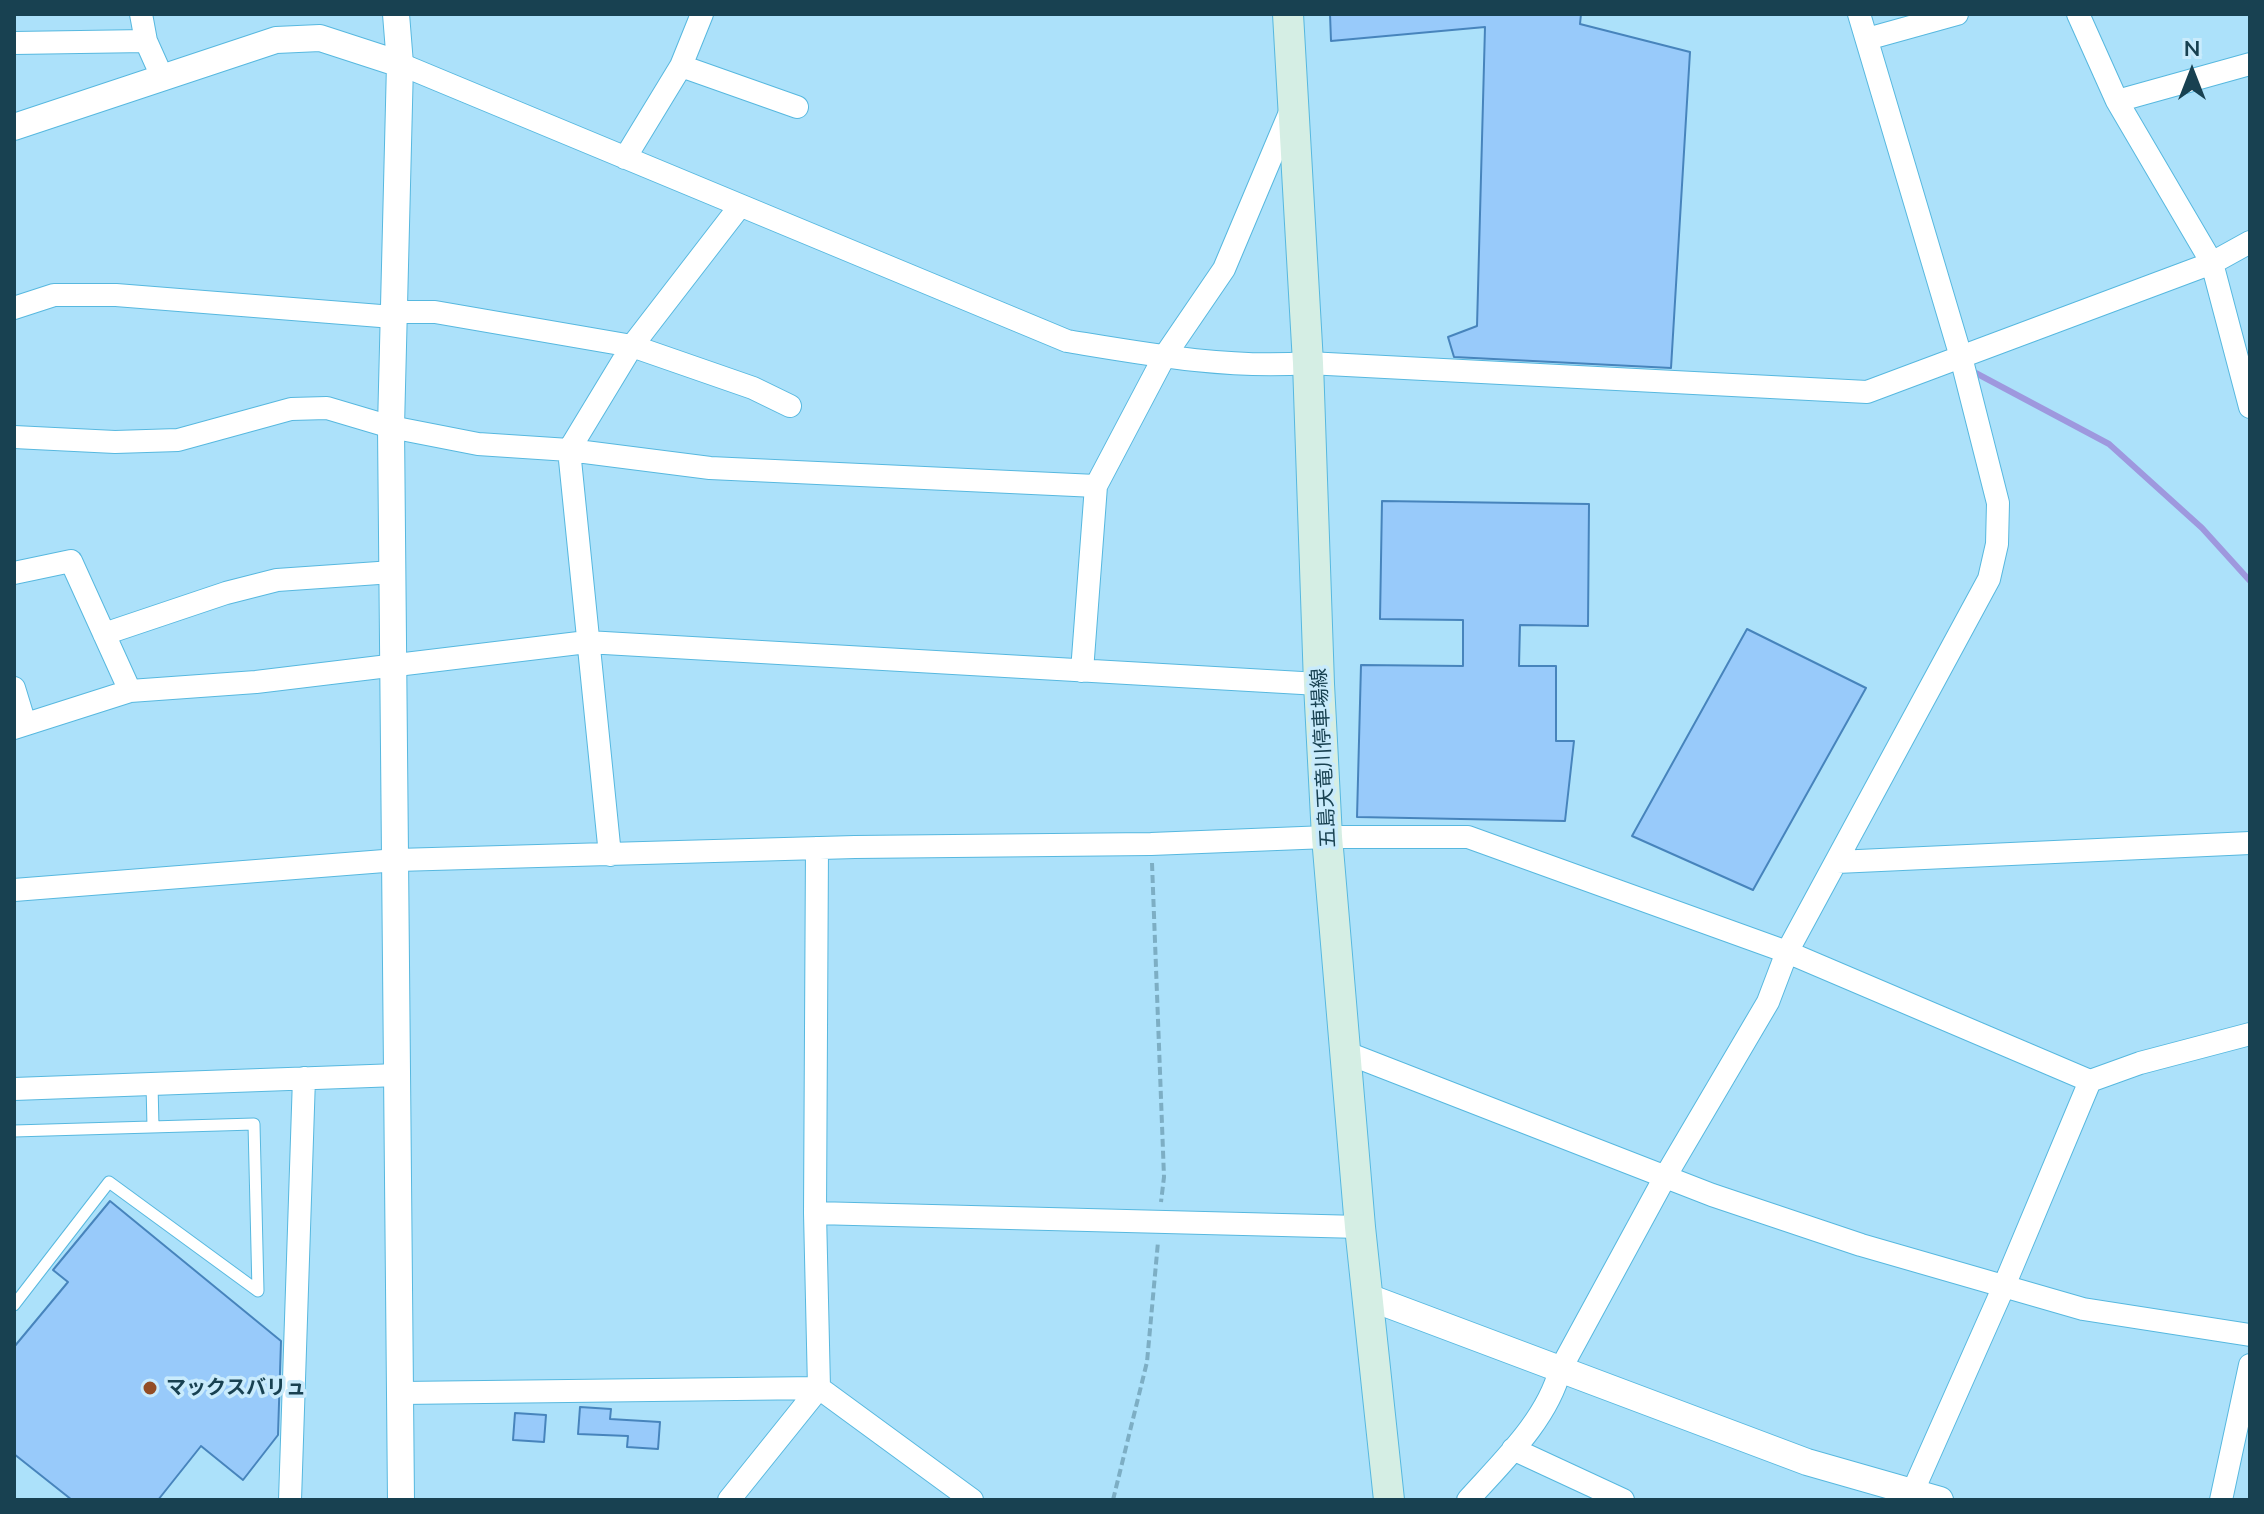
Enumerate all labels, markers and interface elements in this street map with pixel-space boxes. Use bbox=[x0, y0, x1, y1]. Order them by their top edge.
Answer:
north arrow bbox=[2152, 32, 2232, 112]
text: N bbox=[2184, 34, 2200, 62]
street label: 五島天竜川停車場線 bbox=[1307, 667, 1341, 849]
place label: マックスバリュ bbox=[166, 1376, 306, 1400]
marker: マックスバリュ bbox=[141, 1379, 159, 1397]

